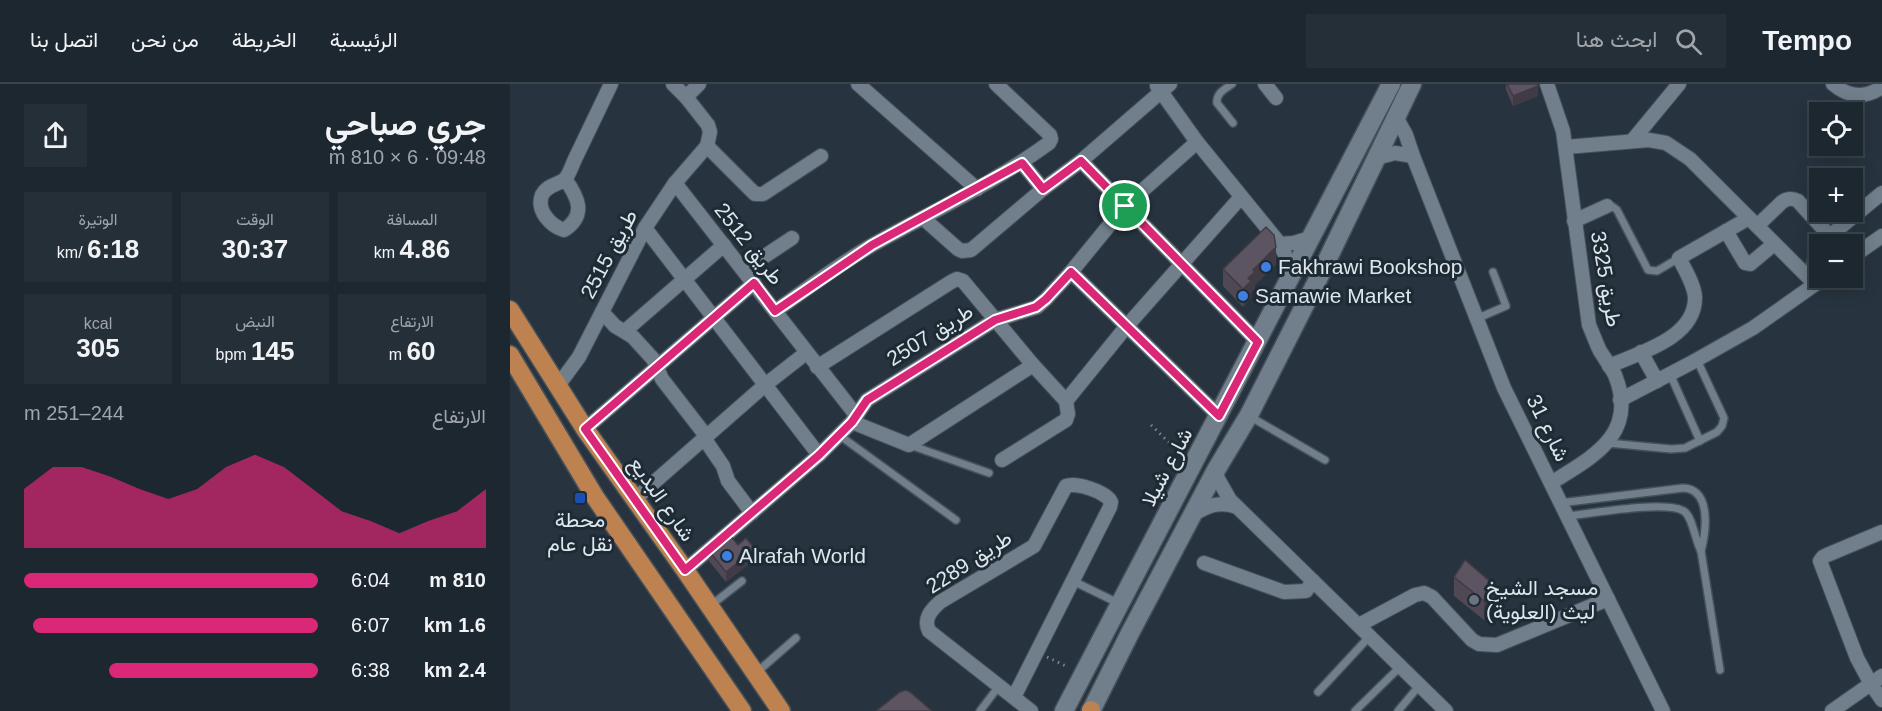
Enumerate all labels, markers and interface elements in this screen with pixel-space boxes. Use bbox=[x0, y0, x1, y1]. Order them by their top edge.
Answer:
search box bbox=[1306, 14, 1726, 68]
icon: search bbox=[1672, 25, 1705, 58]
text: Tempo bbox=[1762, 25, 1852, 56]
text: ابحث هنا bbox=[1576, 27, 1657, 52]
text: اتصل بنا bbox=[30, 28, 98, 51]
text: من نحن bbox=[131, 28, 199, 51]
text: الخريطة bbox=[232, 28, 297, 51]
text: الرئيسية bbox=[330, 28, 398, 51]
map controls bbox=[1809, 102, 1863, 288]
button: locate bbox=[1809, 102, 1863, 156]
button: share bbox=[24, 104, 87, 167]
text: جري صباحي bbox=[325, 105, 486, 142]
text: 09:48 · 6 × 810 m bbox=[329, 146, 486, 168]
button: + bbox=[1809, 168, 1863, 222]
pin bbox=[1099, 180, 1150, 231]
icon: arrive bbox=[1108, 189, 1141, 222]
street label: طريق 2512 bbox=[709, 198, 788, 290]
street label: طريق 2515 bbox=[576, 206, 643, 303]
text: الوتيرة bbox=[78, 211, 118, 228]
text: الوقت bbox=[236, 211, 274, 228]
text: المسافة bbox=[387, 211, 437, 228]
street label: طريق 3325 bbox=[1585, 229, 1626, 329]
text: 6:18 bbox=[87, 234, 139, 264]
text: 30:37 bbox=[222, 234, 288, 264]
text: 4.86 bbox=[400, 234, 450, 264]
button: − bbox=[1809, 234, 1863, 288]
text: /km bbox=[57, 244, 87, 261]
text: km bbox=[374, 244, 400, 261]
place label: Fakhrawi Bookshop bbox=[1278, 255, 1462, 278]
marker: Fakhrawi Bookshop bbox=[1259, 260, 1273, 274]
place label: Samawie Market bbox=[1255, 284, 1412, 307]
marker: Samawie Market bbox=[1236, 289, 1250, 303]
street label: طريق 2507 bbox=[882, 299, 978, 372]
text: النبض bbox=[235, 313, 275, 330]
text: الارتفاع bbox=[390, 313, 434, 330]
text: kcal bbox=[84, 315, 112, 332]
text: 305 bbox=[76, 333, 120, 363]
text: 145 bbox=[251, 336, 294, 366]
text: 60 bbox=[406, 336, 435, 366]
text: bpm bbox=[216, 346, 251, 363]
text: m bbox=[389, 346, 406, 363]
street label: شارع 31 bbox=[1520, 391, 1574, 466]
text: 244–251 m bbox=[24, 402, 124, 424]
text: الارتفاع bbox=[432, 405, 486, 427]
street label: شارع شيلا bbox=[1136, 424, 1199, 511]
street label: شارع البديع bbox=[623, 452, 700, 547]
marker: محطة نقل عام bbox=[573, 491, 587, 505]
place label: محطة نقل عام bbox=[547, 508, 613, 558]
street label: طريق 2289 bbox=[922, 525, 1017, 599]
place label: Alrafah World bbox=[739, 544, 866, 567]
marker: Alrafah World bbox=[720, 549, 734, 563]
text: 6:04 bbox=[351, 569, 390, 591]
text: 810 m bbox=[429, 569, 486, 591]
place label: مسجد الشيخ ليث (العلوية) bbox=[1486, 576, 1598, 625]
marker: مسجد الشيخ ليث (العلوية) bbox=[1467, 593, 1481, 607]
text: 6:07 bbox=[351, 614, 390, 636]
text: 1.6 km bbox=[424, 614, 486, 636]
text: 6:38 bbox=[351, 659, 390, 681]
text: 2.4 km bbox=[424, 659, 486, 681]

